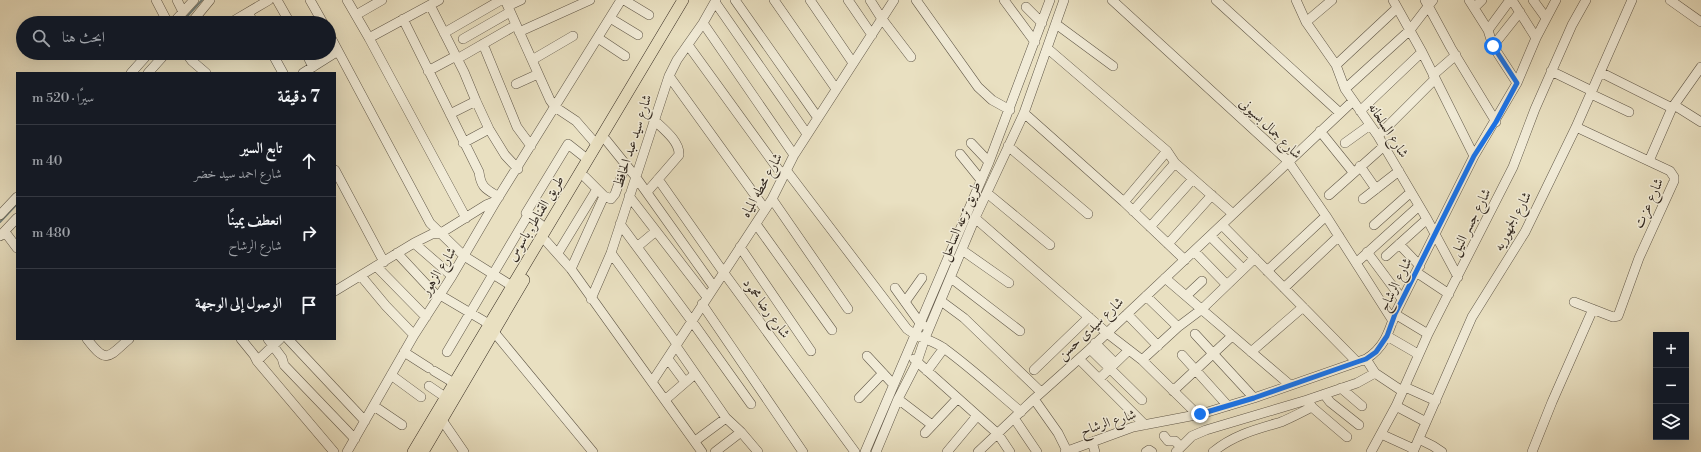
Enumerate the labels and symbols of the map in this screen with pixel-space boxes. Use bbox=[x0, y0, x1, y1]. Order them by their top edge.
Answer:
route start bbox=[1484, 37, 1502, 55]
street label: شارع سيد عبد الحافظ bbox=[609, 92, 658, 191]
street label: شارع جمال بسيونى bbox=[1234, 94, 1306, 165]
street label: شارع السلخانه bbox=[1362, 100, 1413, 163]
street label: شارع محطه المياه bbox=[737, 150, 789, 222]
street label: طريق القناطر, باسوس bbox=[503, 172, 569, 265]
street label: شارع عزت bbox=[1630, 175, 1670, 232]
street label: طريق ترعه الساحل bbox=[936, 179, 987, 264]
street label: شارع جسر النيل bbox=[1446, 186, 1497, 260]
street label: شارع الجمهوريه bbox=[1490, 189, 1538, 255]
street label: شارع الزهور bbox=[416, 244, 463, 302]
street label: شارع الرشاح bbox=[1375, 254, 1419, 316]
street label: شارع رضا محمود bbox=[737, 275, 794, 343]
street label: شارع سيدى حسن bbox=[1054, 293, 1129, 366]
street label: شارع الرشاح bbox=[1078, 405, 1140, 443]
route end bbox=[1191, 405, 1209, 423]

